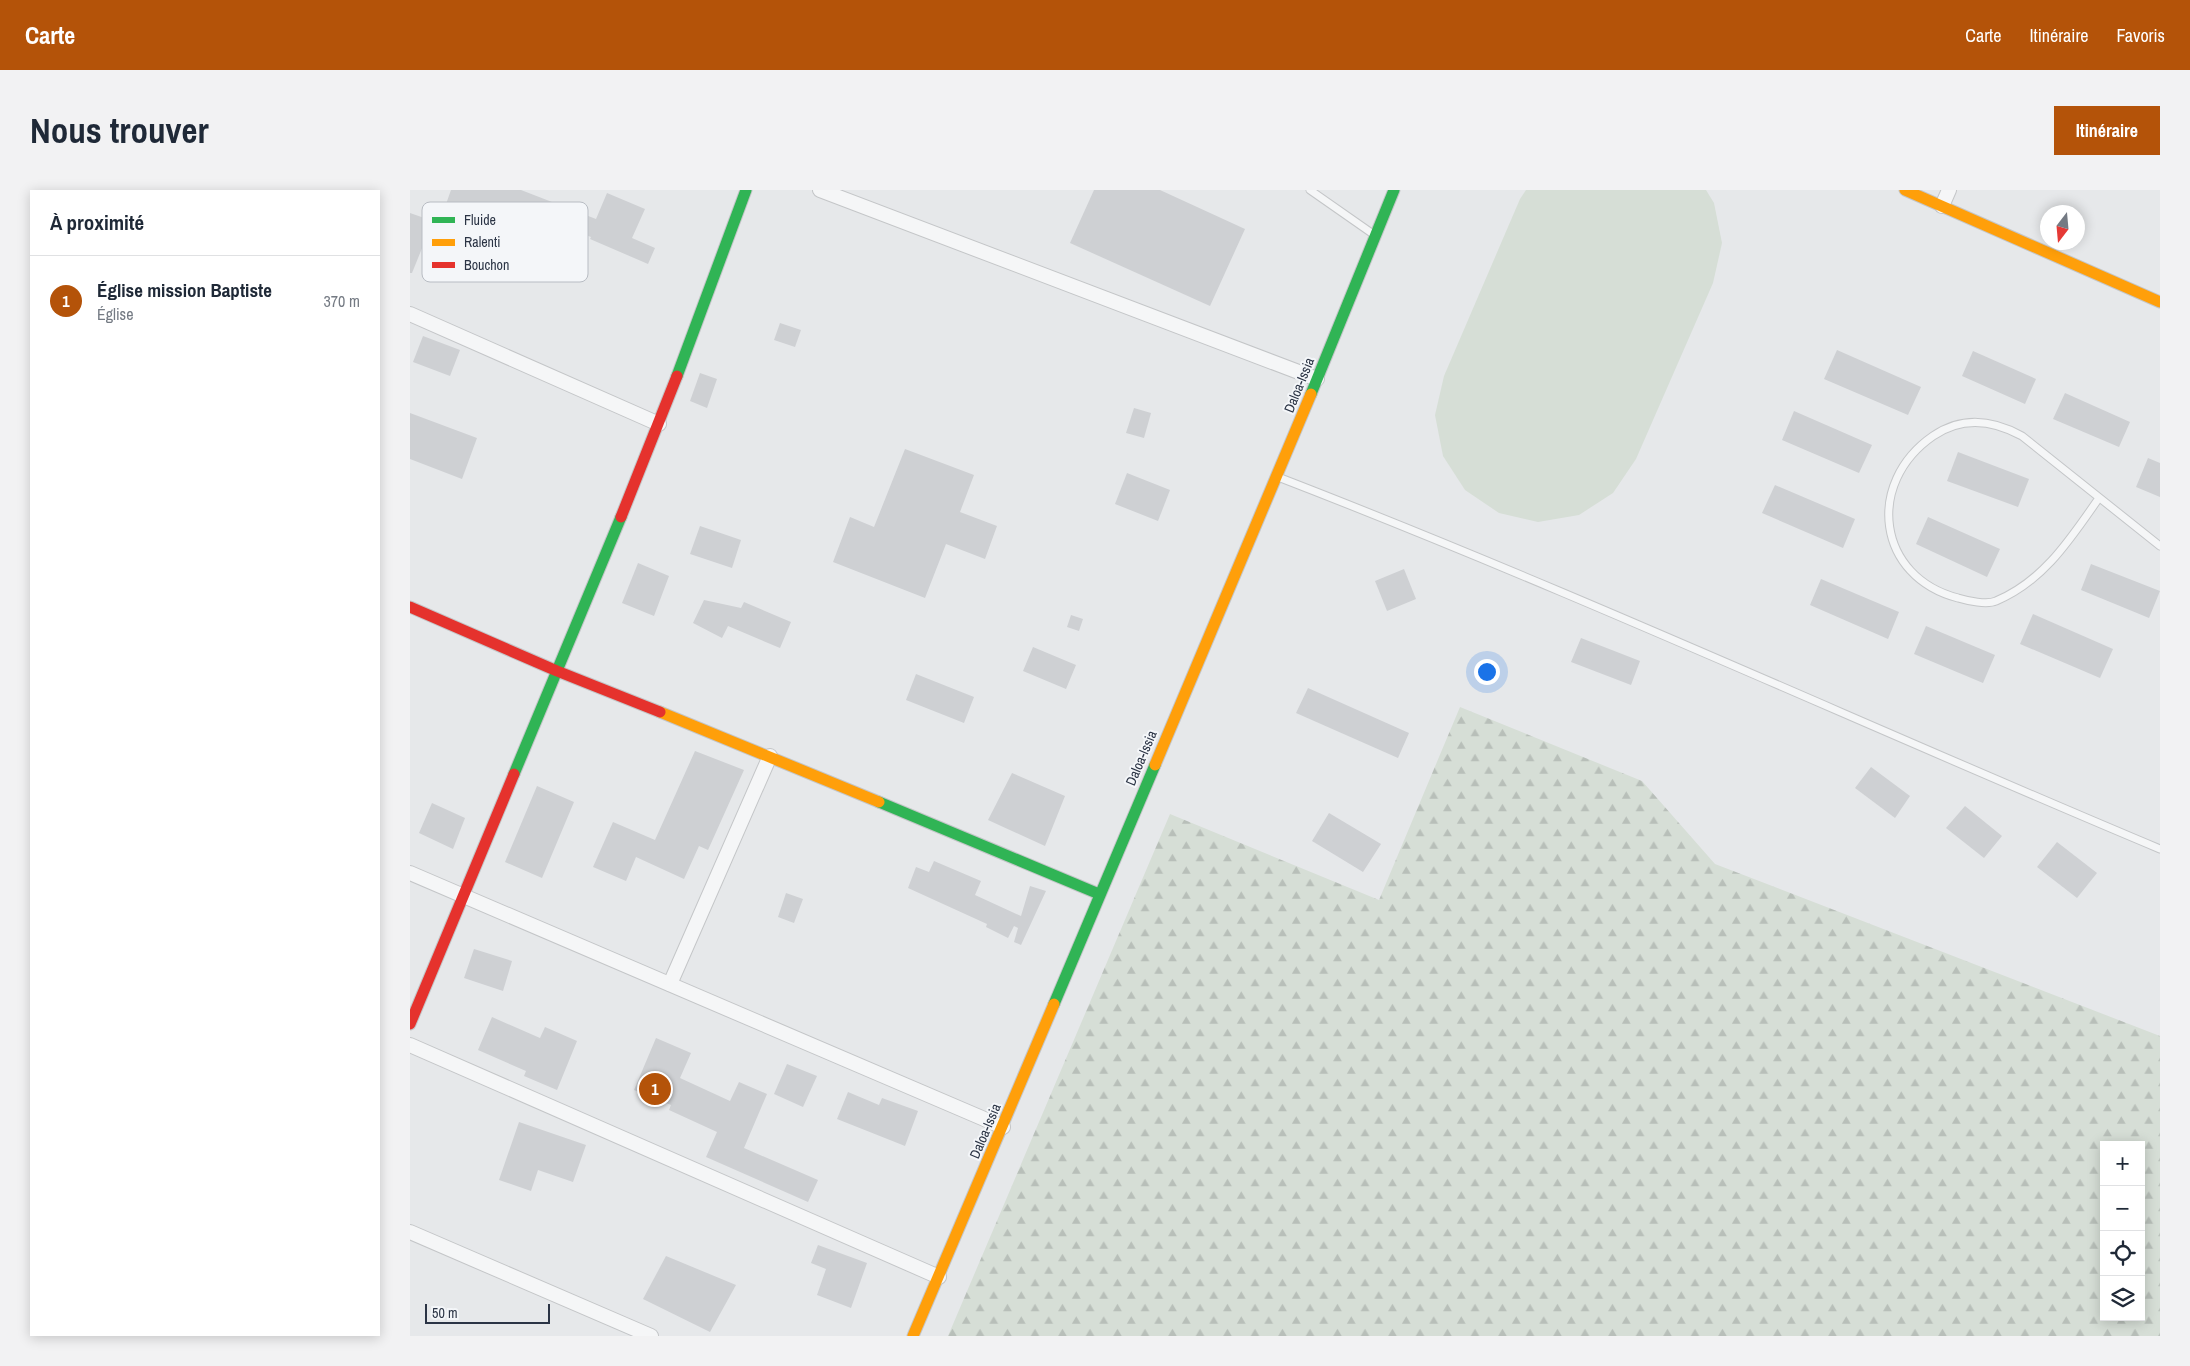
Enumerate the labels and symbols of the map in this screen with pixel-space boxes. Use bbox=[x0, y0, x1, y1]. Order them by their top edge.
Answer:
legend bbox=[422, 202, 588, 282]
north arrow bbox=[2040, 205, 2085, 250]
text: Fluide bbox=[464, 211, 496, 229]
text: Ralenti bbox=[464, 233, 500, 251]
text: Bouchon bbox=[464, 256, 509, 274]
street label: Daloa-Issia bbox=[1280, 354, 1318, 415]
your location bbox=[1474, 659, 1500, 685]
street label: Daloa-Issia bbox=[1121, 727, 1161, 788]
pin: 1 bbox=[639, 1070, 671, 1108]
street label: Daloa-Issia bbox=[965, 1100, 1005, 1161]
scale bar bbox=[425, 1301, 550, 1324]

